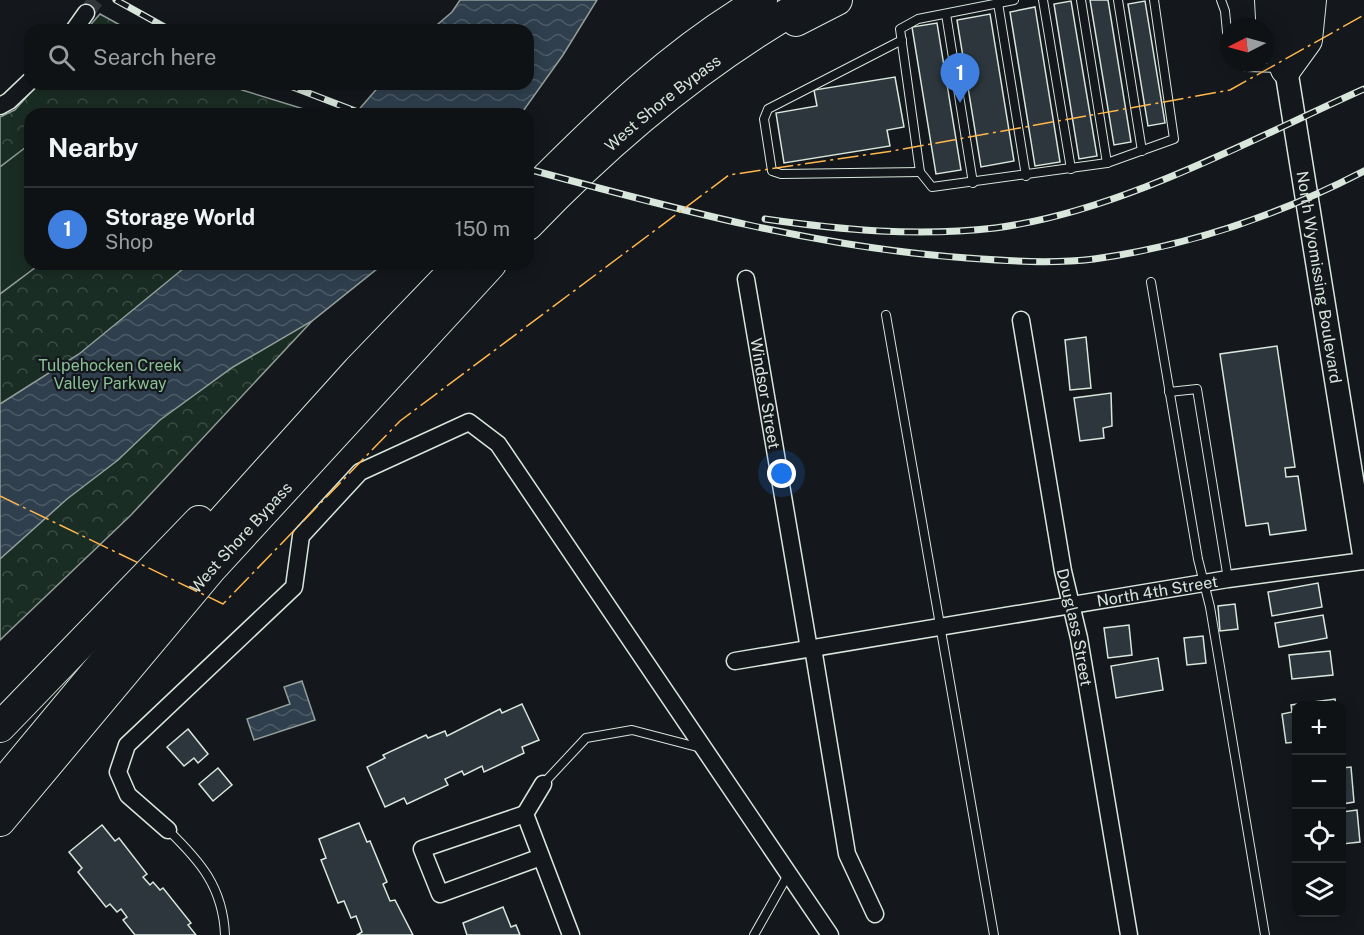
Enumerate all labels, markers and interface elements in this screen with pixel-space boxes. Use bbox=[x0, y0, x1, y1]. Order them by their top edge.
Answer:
north arrow bbox=[1220, 18, 1274, 72]
search box bbox=[24, 24, 534, 90]
icon: search bbox=[45, 41, 78, 74]
text: Search here bbox=[93, 44, 217, 70]
street label: West Shore Bypass bbox=[601, 51, 724, 155]
pin: 1 bbox=[940, 54, 980, 103]
text: Nearby bbox=[48, 132, 138, 163]
street label: North Wyomissing Boulevard bbox=[1293, 170, 1345, 385]
text: Storage World bbox=[105, 204, 255, 230]
text: 1 bbox=[63, 217, 72, 241]
text: 150 m bbox=[455, 217, 510, 241]
text: Shop bbox=[105, 230, 153, 254]
street label: Windsor Street bbox=[746, 337, 784, 450]
park label: Tulpehocken Creek Valley Parkway bbox=[38, 356, 182, 393]
your location bbox=[767, 459, 796, 488]
street label: West Shore Bypass bbox=[186, 478, 296, 597]
street label: Douglass Street bbox=[1053, 567, 1096, 687]
street label: North 4th Street bbox=[1095, 572, 1219, 611]
map controls bbox=[1292, 701, 1346, 917]
button: + bbox=[1292, 701, 1346, 755]
button: − bbox=[1292, 755, 1346, 809]
button: locate bbox=[1292, 809, 1346, 863]
button: layers bbox=[1292, 863, 1346, 917]

